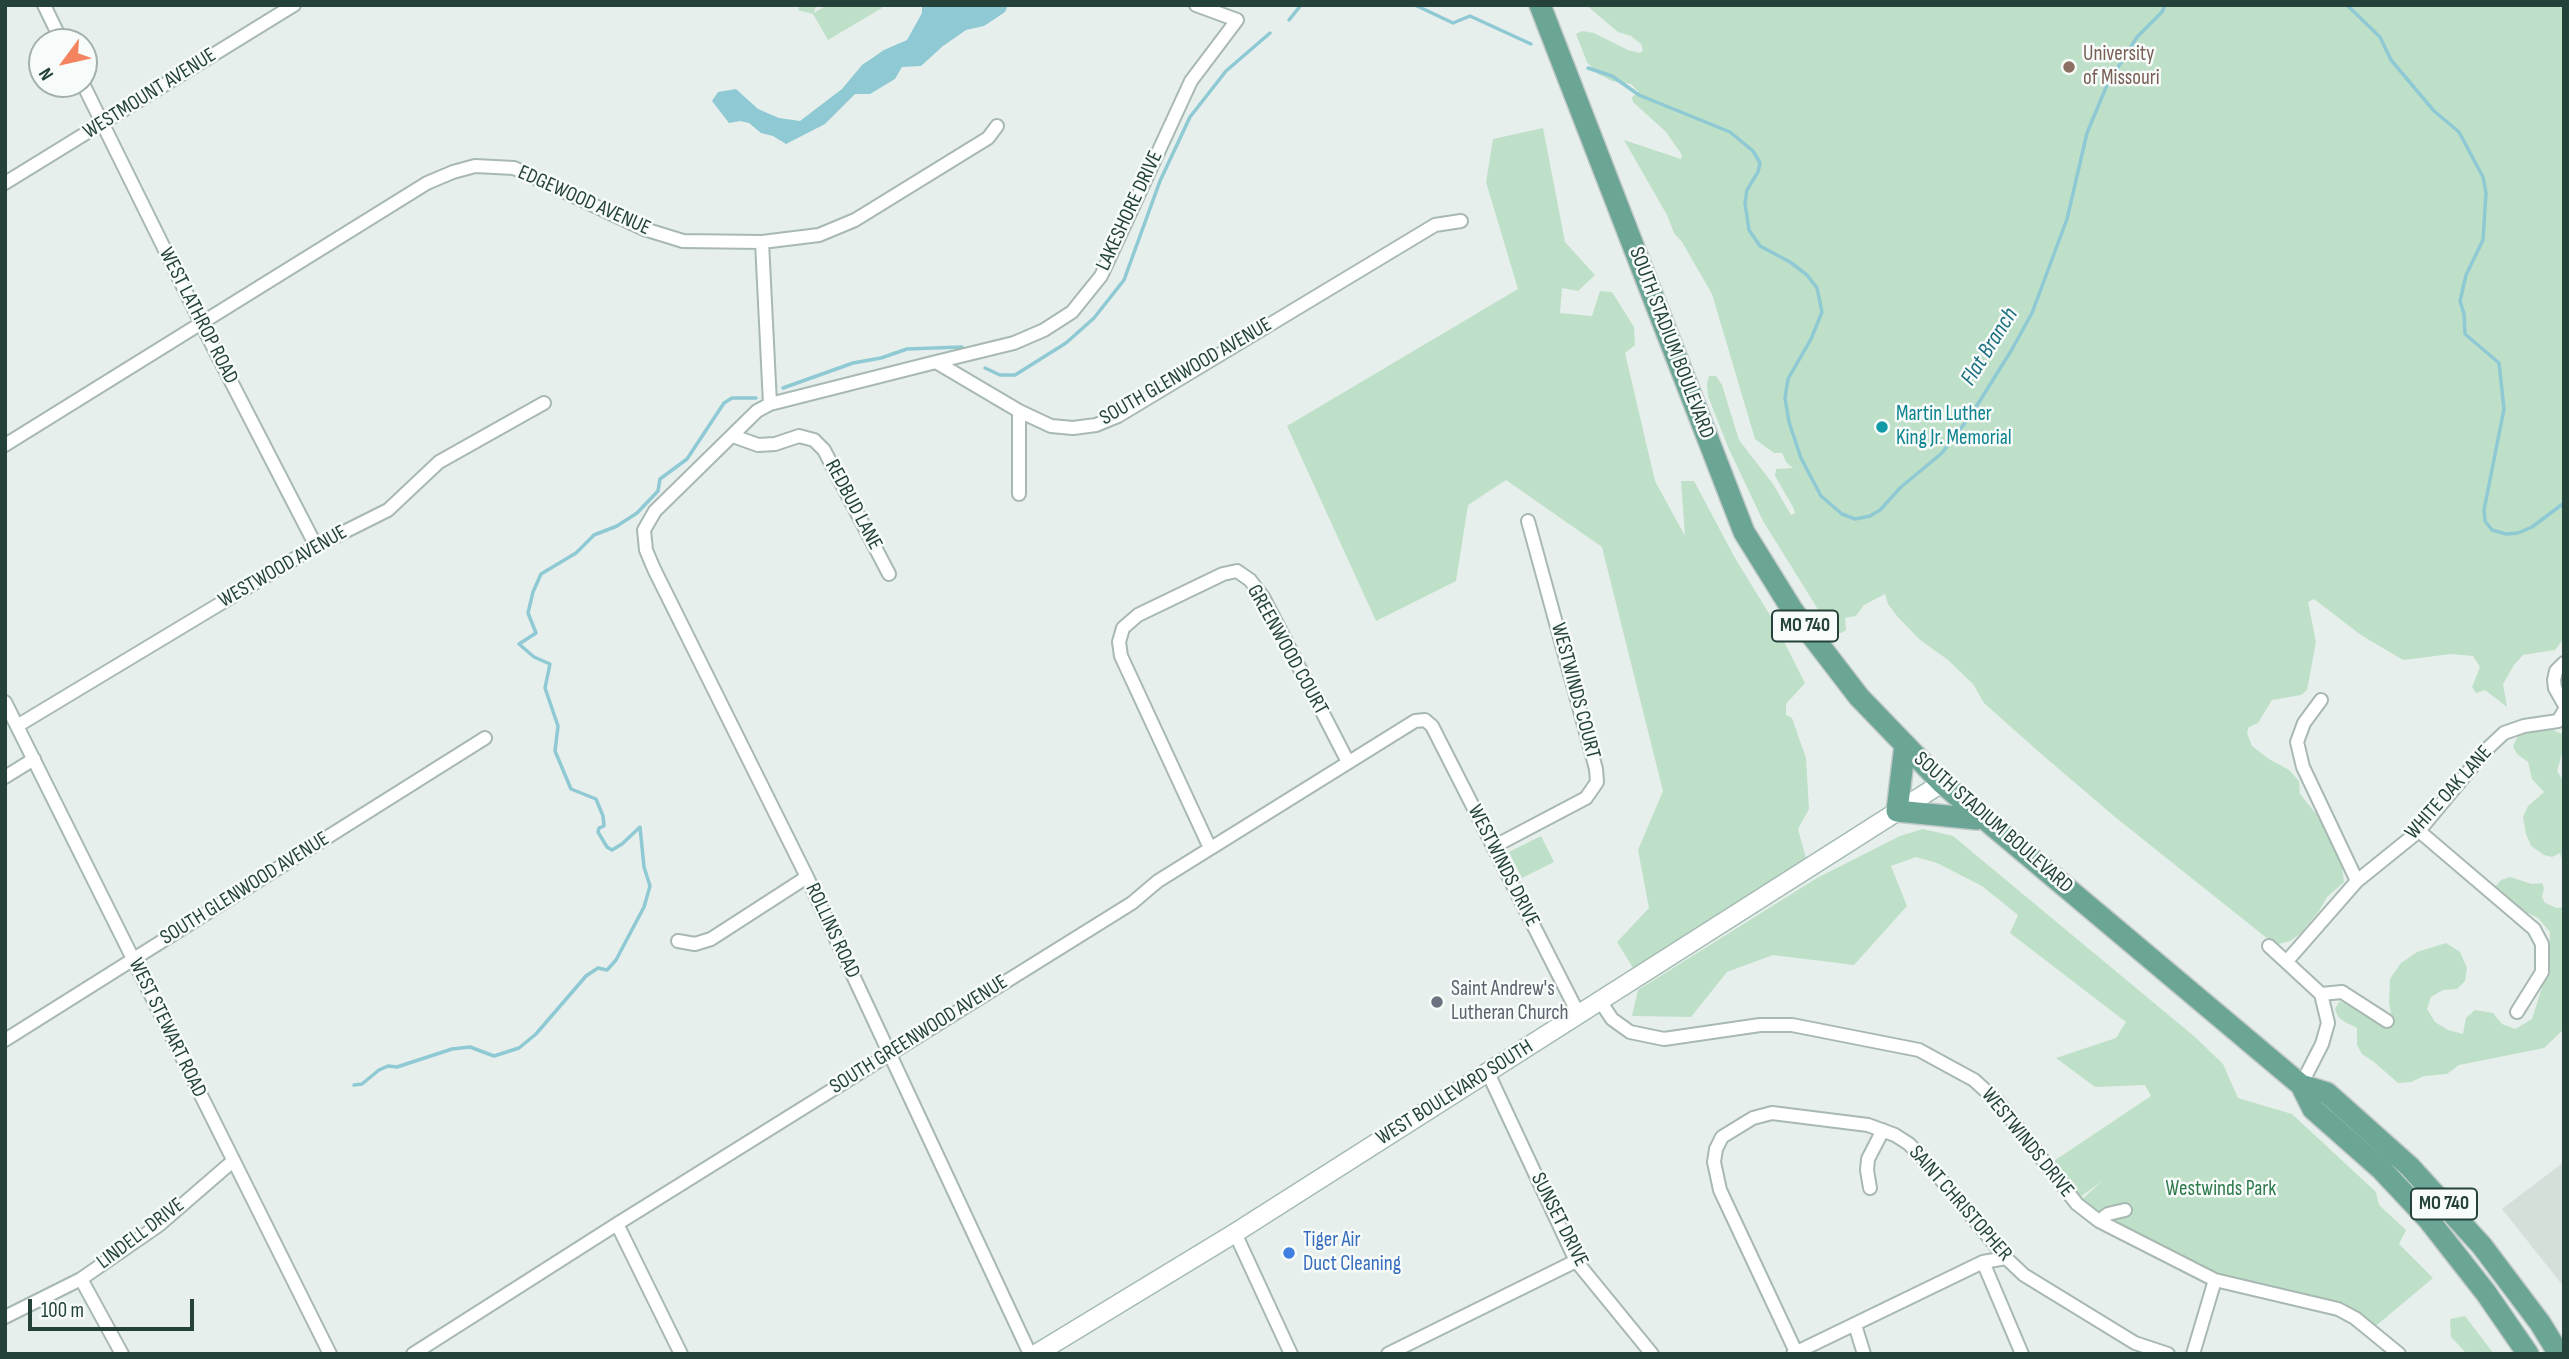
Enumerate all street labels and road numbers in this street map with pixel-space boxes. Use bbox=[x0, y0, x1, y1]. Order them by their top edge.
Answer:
street label: WESTMOUNT AVENUE bbox=[79, 43, 221, 145]
street label: LAKESHORE DRIVE bbox=[1091, 147, 1169, 275]
street label: EDGEWOOD AVENUE bbox=[514, 161, 654, 241]
street label: WEST LATHROP ROAD bbox=[153, 244, 243, 388]
street label: SOUTH STADIUM BOULEVARD bbox=[1623, 244, 1719, 442]
street label: SOUTH GLENWOOD AVENUE bbox=[1096, 313, 1276, 431]
street label: REDBUD LANE bbox=[819, 456, 887, 554]
street label: WESTWOOD AVENUE bbox=[214, 520, 352, 614]
street label: GREENWOOD COURT bbox=[1241, 581, 1333, 719]
road number: MO 740 bbox=[1772, 610, 1838, 642]
street label: WESTWINDS COURT bbox=[1545, 620, 1605, 762]
street label: WHITE OAK LANE bbox=[2400, 741, 2498, 845]
street label: SOUTH STADIUM BOULEVARD bbox=[1908, 747, 2078, 899]
street label: WESTWINDS DRIVE bbox=[1462, 801, 1544, 931]
street label: SOUTH GLENWOOD AVENUE bbox=[156, 827, 334, 951]
street label: ROLLINS ROAD bbox=[799, 880, 865, 982]
street label: WEST STEWART ROAD bbox=[122, 954, 212, 1102]
street label: SOUTH GREENWOOD AVENUE bbox=[826, 970, 1012, 1100]
street label: WEST BOULEVARD SOUTH bbox=[1372, 1035, 1538, 1151]
street label: WESTWINDS DRIVE bbox=[1975, 1083, 2079, 1203]
street label: SAINT CHRISTOPHER bbox=[1903, 1141, 2017, 1267]
street label: SUNSET DRIVE bbox=[1525, 1169, 1593, 1271]
road number: MO 740 bbox=[2411, 1188, 2477, 1220]
street label: LINDELL DRIVE bbox=[92, 1193, 190, 1275]

